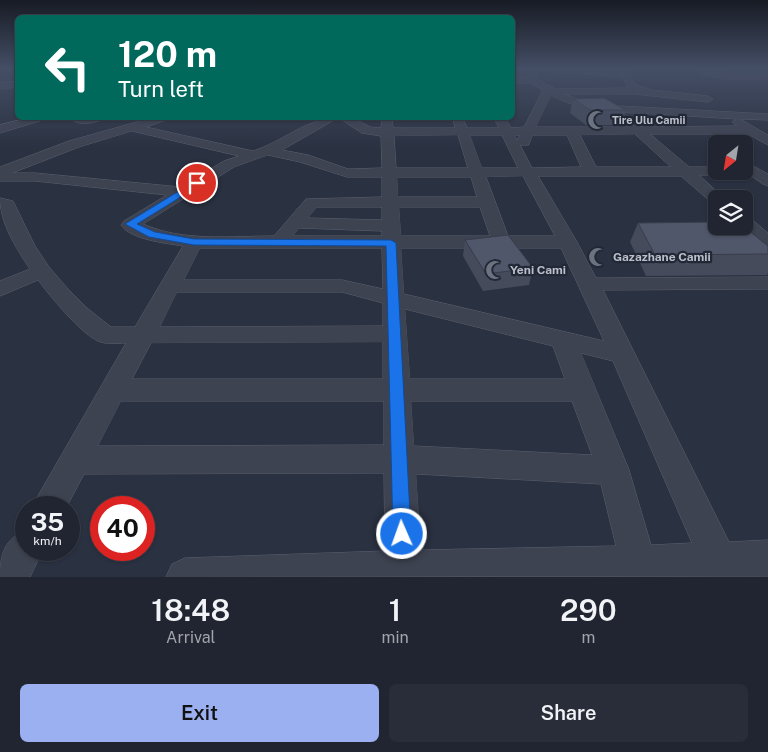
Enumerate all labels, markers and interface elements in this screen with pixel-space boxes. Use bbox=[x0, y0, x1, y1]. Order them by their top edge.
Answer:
text: 120 m bbox=[118, 34, 217, 75]
icon: left bbox=[35, 35, 100, 100]
text: Turn left bbox=[118, 76, 204, 102]
mosque icon: Tire Ulu Camii bbox=[586, 109, 608, 131]
place label: Tire Ulu Camii bbox=[612, 114, 685, 126]
north arrow bbox=[708, 135, 752, 180]
map controls bbox=[708, 135, 753, 235]
pin bbox=[176, 162, 218, 204]
icon: arrive bbox=[183, 169, 211, 197]
button: layers bbox=[708, 190, 753, 235]
mosque icon: Gazazhane Camii bbox=[587, 246, 609, 268]
place label: Gazazhane Camii bbox=[613, 250, 711, 264]
mosque icon: Yeni Cami bbox=[484, 259, 506, 281]
place label: Yeni Cami bbox=[510, 263, 566, 277]
speed limit sign: 40 bbox=[90, 496, 155, 561]
text: 35 bbox=[31, 507, 64, 537]
position arrow bbox=[375, 507, 427, 559]
text: km/h bbox=[33, 534, 62, 548]
text: 18:48 bbox=[151, 592, 230, 628]
text: 1 bbox=[389, 592, 401, 628]
text: 290 bbox=[560, 592, 617, 628]
text: Arrival bbox=[166, 628, 215, 647]
text: min bbox=[382, 628, 409, 647]
text: m bbox=[581, 628, 595, 647]
button: Exit bbox=[20, 684, 379, 742]
button: Share bbox=[389, 684, 748, 742]

